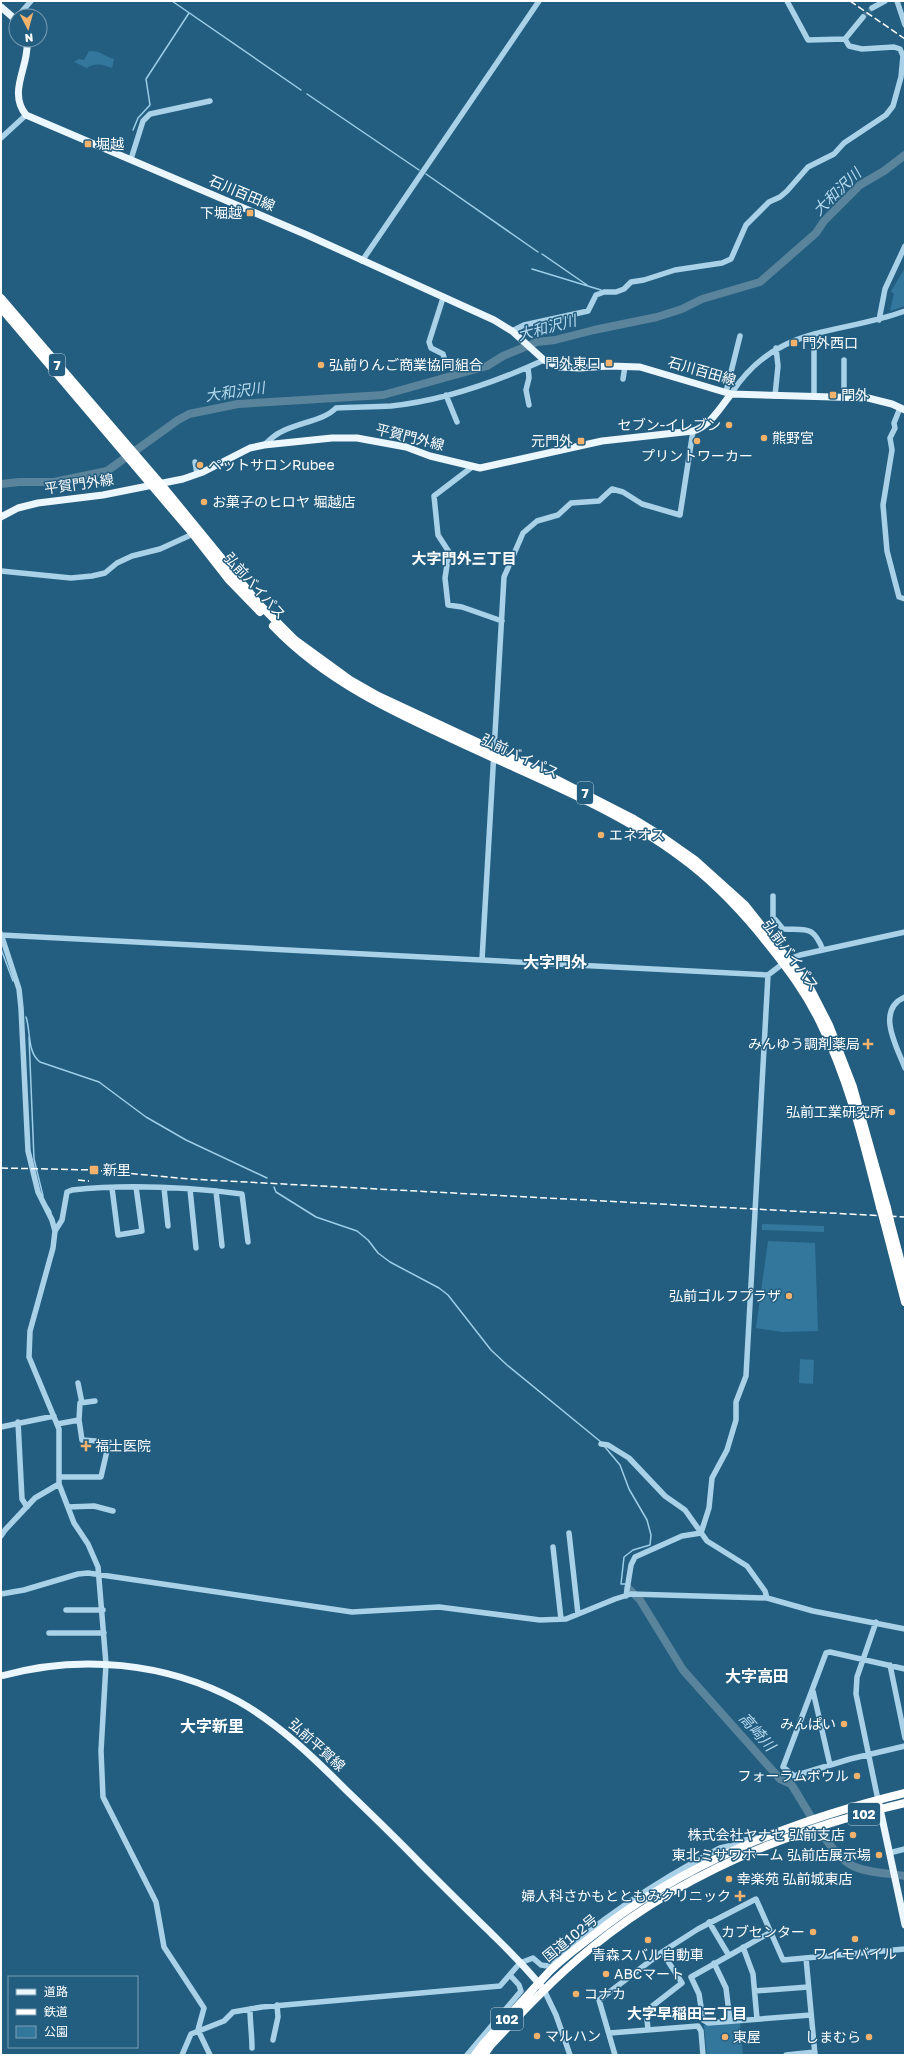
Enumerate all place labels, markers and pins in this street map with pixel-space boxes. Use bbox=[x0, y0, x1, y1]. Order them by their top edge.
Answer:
place label: 堀越 bbox=[96, 135, 124, 152]
marker: 堀越 bbox=[83, 139, 93, 149]
place label: 下堀越 bbox=[200, 204, 242, 221]
marker: 下堀越 bbox=[245, 208, 255, 218]
place label: 門外西口 bbox=[802, 334, 858, 351]
marker: 門外西口 bbox=[789, 338, 799, 348]
place label: 門外東口 bbox=[545, 354, 601, 371]
place label: 弘前りんご商業協同組合 bbox=[329, 356, 483, 373]
marker: 門外東口 bbox=[604, 358, 614, 368]
marker: 弘前りんご商業協同組合 bbox=[316, 360, 326, 370]
place label: 門外 bbox=[841, 386, 869, 403]
marker: 門外 bbox=[828, 390, 838, 400]
place label: セブン-イレブン bbox=[618, 416, 721, 433]
marker: セブン-イレブン bbox=[724, 420, 734, 430]
place label: 熊野宮 bbox=[772, 429, 814, 446]
place label: 元門外 bbox=[531, 432, 573, 449]
marker: 熊野宮 bbox=[759, 433, 769, 443]
marker: 元門外 bbox=[576, 436, 586, 446]
marker: プリントワーカー bbox=[692, 436, 702, 446]
place label: プリントワーカー bbox=[641, 447, 753, 464]
place label: ペットサロンRubee bbox=[208, 456, 335, 473]
marker: ペットサロンRubee bbox=[195, 460, 205, 470]
place label: お菓子のヒロヤ 堀越店 bbox=[212, 493, 356, 510]
marker: お菓子のヒロヤ 堀越店 bbox=[199, 497, 209, 507]
place label: エネオス bbox=[609, 826, 665, 843]
marker: エネオス bbox=[596, 830, 606, 840]
place label: みんゆう調剤薬局 bbox=[748, 1035, 860, 1052]
marker: みんゆう調剤薬局 bbox=[863, 1039, 873, 1049]
place label: 弘前工業研究所 bbox=[786, 1103, 884, 1120]
marker: 弘前工業研究所 bbox=[887, 1107, 897, 1117]
place label: 新里 bbox=[103, 1161, 131, 1178]
marker: 新里 bbox=[88, 1164, 100, 1176]
place label: 弘前ゴルフプラザ bbox=[669, 1287, 781, 1304]
marker: 弘前ゴルフプラザ bbox=[784, 1291, 794, 1301]
place label: 福士医院 bbox=[95, 1437, 151, 1454]
marker: 福士医院 bbox=[80, 1440, 92, 1452]
place label: みんぱい bbox=[780, 1715, 836, 1732]
marker: みんぱい bbox=[839, 1719, 849, 1729]
place label: フォーラムボウル bbox=[737, 1767, 849, 1784]
marker: フォーラムボウル bbox=[852, 1771, 862, 1781]
place label: 株式会社ヤナセ 弘前支店 bbox=[688, 1826, 845, 1843]
marker: 株式会社ヤナセ 弘前支店 bbox=[848, 1830, 858, 1840]
place label: 東北ミサワホーム 弘前店展示場 bbox=[672, 1846, 871, 1863]
marker: 東北ミサワホーム 弘前店展示場 bbox=[874, 1850, 884, 1860]
place label: 幸楽苑 弘前城東店 bbox=[737, 1870, 853, 1887]
marker: 幸楽苑 弘前城東店 bbox=[724, 1874, 734, 1884]
place label: 婦人科さかもとともみクリニック bbox=[521, 1887, 731, 1904]
marker: 婦人科さかもとともみクリニック bbox=[734, 1890, 746, 1902]
place label: カブセンター bbox=[721, 1923, 805, 1940]
marker: カブセンター bbox=[808, 1927, 818, 1937]
marker: ワイモバイル bbox=[850, 1934, 860, 1944]
marker: 青森スバル自動車 bbox=[643, 1935, 653, 1945]
place label: ワイモバイル bbox=[813, 1945, 897, 1962]
place label: 青森スバル自動車 bbox=[592, 1946, 704, 1963]
place label: ABCマート bbox=[614, 1965, 684, 1982]
marker: ABCマート bbox=[601, 1969, 611, 1979]
place label: コナカ bbox=[584, 1985, 626, 2002]
marker: コナカ bbox=[571, 1989, 581, 1999]
place label: マルハン bbox=[545, 2027, 601, 2044]
place label: 東屋 bbox=[733, 2028, 761, 2045]
place label: しまむら bbox=[805, 2028, 861, 2045]
marker: マルハン bbox=[532, 2031, 542, 2041]
marker: 東屋 bbox=[720, 2032, 730, 2042]
marker: しまむら bbox=[864, 2032, 874, 2042]

